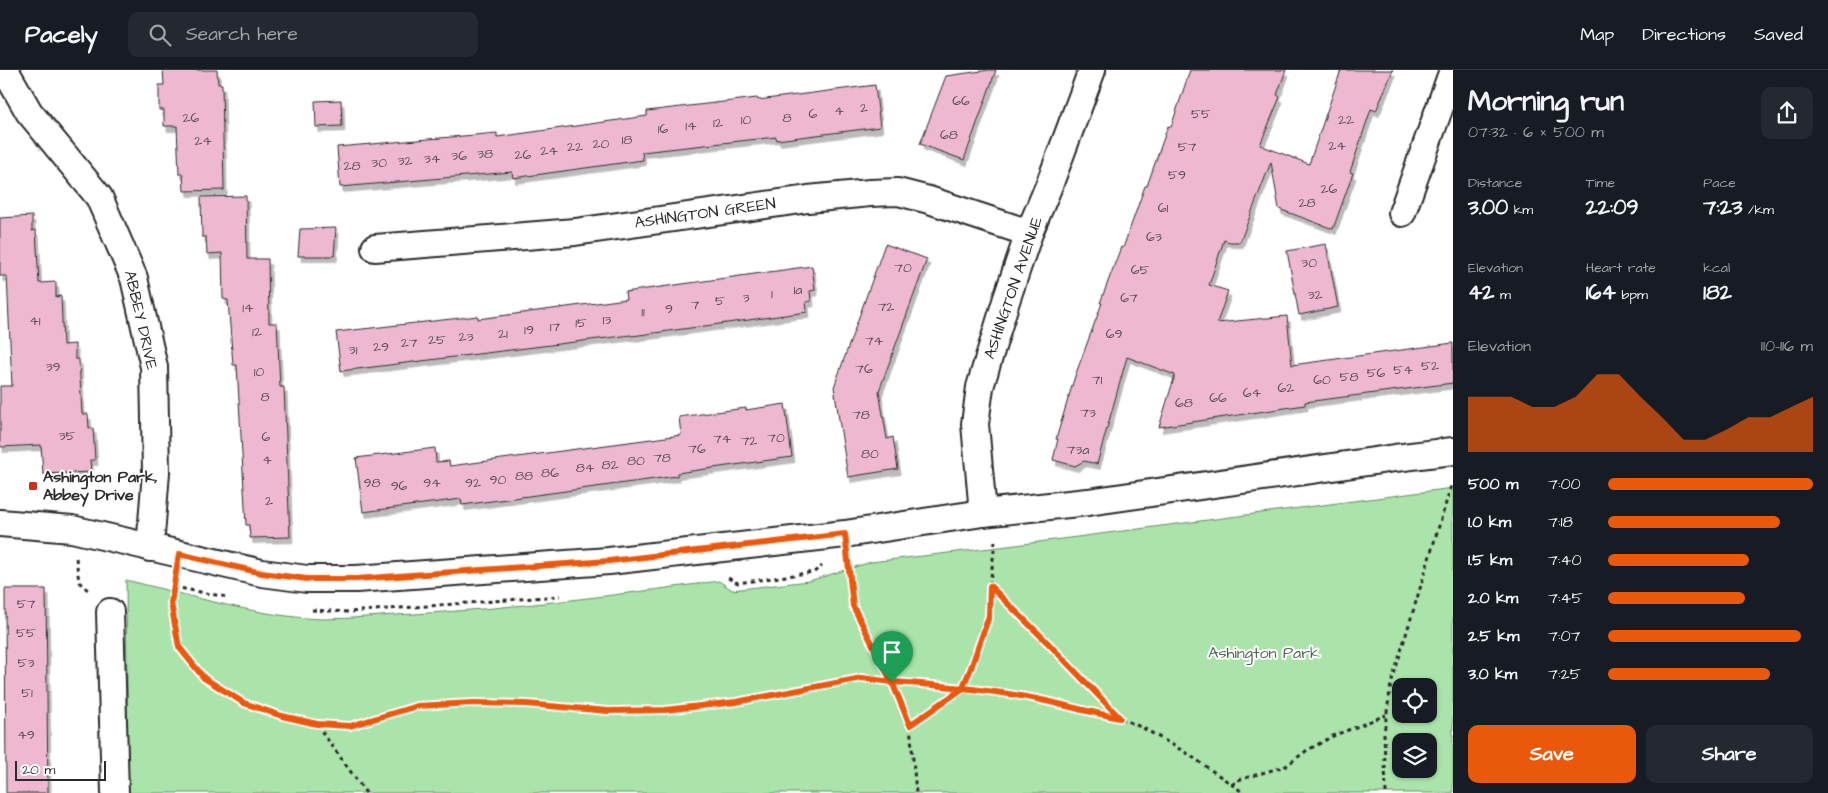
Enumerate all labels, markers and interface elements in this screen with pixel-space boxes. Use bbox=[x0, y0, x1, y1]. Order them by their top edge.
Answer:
search box bbox=[128, 12, 478, 57]
text: Pacely bbox=[25, 18, 98, 52]
icon: search bbox=[146, 21, 174, 49]
text: Search here bbox=[186, 21, 298, 48]
text: Map bbox=[1580, 22, 1614, 47]
text: Directions bbox=[1642, 22, 1726, 47]
text: Saved bbox=[1754, 22, 1803, 47]
text: Morning run bbox=[1468, 82, 1624, 121]
button: share bbox=[1761, 87, 1813, 139]
house number: 66 bbox=[952, 91, 970, 111]
house number: 2 bbox=[860, 98, 868, 118]
house number: 4 bbox=[834, 101, 844, 121]
house number: 6 bbox=[809, 104, 818, 124]
house number: 55 bbox=[1191, 104, 1211, 124]
house number: 26 bbox=[183, 108, 200, 128]
house number: 8 bbox=[782, 108, 792, 128]
house number: 10 bbox=[741, 110, 751, 130]
house number: 22 bbox=[1338, 110, 1354, 130]
house number: 12 bbox=[713, 113, 723, 133]
house number: 14 bbox=[685, 116, 697, 136]
house number: 16 bbox=[658, 119, 669, 139]
text: 07:32 · 6 × 500 m bbox=[1468, 121, 1604, 143]
house number: 68 bbox=[940, 125, 958, 145]
house number: 18 bbox=[622, 130, 632, 150]
house number: 24 bbox=[194, 131, 212, 151]
house number: 20 bbox=[593, 134, 610, 154]
house number: 24 bbox=[1328, 136, 1346, 156]
house number: 22 bbox=[567, 137, 583, 157]
house number: 57 bbox=[1178, 137, 1197, 157]
house number: 24 bbox=[540, 141, 558, 161]
house number: 38 bbox=[477, 144, 493, 164]
house number: 26 bbox=[515, 145, 532, 165]
house number: 36 bbox=[451, 146, 467, 166]
house number: 34 bbox=[424, 149, 441, 169]
house number: 32 bbox=[397, 151, 413, 171]
house number: 30 bbox=[371, 153, 387, 173]
house number: 28 bbox=[343, 156, 361, 176]
house number: 59 bbox=[1168, 165, 1186, 185]
text: Distance bbox=[1468, 173, 1522, 193]
text: Time bbox=[1586, 173, 1615, 193]
text: Pace bbox=[1703, 173, 1736, 193]
house number: 26 bbox=[1321, 179, 1338, 199]
street label: ASHINGTON GREEN bbox=[633, 192, 777, 234]
house number: 28 bbox=[1298, 193, 1316, 213]
text: 3.00 bbox=[1468, 193, 1508, 222]
text: 22:09 bbox=[1586, 193, 1638, 222]
text: 7:23 bbox=[1703, 193, 1742, 222]
house number: 61 bbox=[1158, 198, 1168, 218]
text: km bbox=[1508, 200, 1533, 220]
text: /km bbox=[1742, 200, 1774, 220]
street label: ASHINGTON AVENUE bbox=[978, 213, 1048, 362]
house number: 63 bbox=[1146, 227, 1162, 247]
house number: 30 bbox=[1301, 253, 1317, 273]
house number: 70 bbox=[894, 258, 912, 278]
text: Elevation bbox=[1468, 258, 1523, 278]
text: Heart rate bbox=[1586, 258, 1656, 278]
text: kcal bbox=[1703, 258, 1730, 278]
house number: 65 bbox=[1131, 260, 1149, 280]
street label: ABBEY DRIVE bbox=[119, 268, 163, 372]
text: 42 bbox=[1468, 278, 1494, 307]
text: 164 bbox=[1586, 278, 1616, 307]
text: 182 bbox=[1703, 278, 1732, 307]
house number: 1a bbox=[794, 280, 802, 300]
house number: 1 bbox=[771, 284, 773, 304]
house number: 32 bbox=[1307, 285, 1323, 305]
text: m bbox=[1494, 285, 1511, 305]
text: bpm bbox=[1616, 285, 1648, 305]
house number: 3 bbox=[742, 288, 750, 308]
house number: 67 bbox=[1120, 288, 1138, 308]
house number: 5 bbox=[715, 291, 725, 311]
house number: 7 bbox=[691, 295, 700, 315]
house number: 72 bbox=[878, 297, 894, 317]
house number: 14 bbox=[242, 298, 254, 318]
house number: 9 bbox=[665, 299, 673, 319]
house number: 11 bbox=[641, 302, 645, 322]
house number: 13 bbox=[603, 310, 611, 330]
house number: 41 bbox=[29, 311, 41, 331]
house number: 15 bbox=[575, 313, 587, 333]
house number: 17 bbox=[550, 317, 561, 337]
house number: 19 bbox=[524, 320, 534, 340]
house number: 12 bbox=[252, 322, 262, 342]
house number: 21 bbox=[498, 324, 508, 344]
house number: 69 bbox=[1106, 324, 1122, 344]
house number: 23 bbox=[458, 327, 474, 347]
house number: 25 bbox=[428, 330, 446, 350]
house number: 74 bbox=[865, 331, 884, 351]
house number: 27 bbox=[401, 333, 418, 353]
text: Elevation bbox=[1468, 335, 1531, 357]
text: 110–116 m bbox=[1761, 335, 1813, 357]
house number: 29 bbox=[373, 337, 389, 357]
house number: 31 bbox=[349, 340, 358, 360]
house number: 52 bbox=[1421, 356, 1439, 376]
house number: 39 bbox=[45, 357, 61, 377]
house number: 76 bbox=[855, 359, 873, 379]
house number: 54 bbox=[1393, 360, 1413, 380]
house number: 10 bbox=[254, 362, 264, 382]
house number: 56 bbox=[1367, 363, 1386, 383]
house number: 58 bbox=[1340, 367, 1359, 387]
house number: 71 bbox=[1092, 370, 1102, 390]
house number: 60 bbox=[1313, 370, 1331, 390]
house number: 62 bbox=[1278, 378, 1294, 398]
house number: 64 bbox=[1243, 383, 1262, 403]
house number: 8 bbox=[260, 387, 270, 407]
house number: 66 bbox=[1209, 388, 1227, 408]
house number: 68 bbox=[1175, 393, 1193, 413]
house number: 73 bbox=[1080, 403, 1096, 423]
house number: 78 bbox=[852, 405, 870, 425]
house number: 35 bbox=[58, 426, 76, 446]
house number: 6 bbox=[262, 427, 271, 447]
house number: 70 bbox=[767, 428, 785, 448]
house number: 74 bbox=[713, 429, 732, 449]
house number: 72 bbox=[741, 431, 757, 451]
house number: 76 bbox=[688, 439, 706, 459]
house number: 73a bbox=[1067, 440, 1089, 460]
house number: 80 bbox=[861, 444, 879, 464]
house number: 78 bbox=[653, 448, 671, 468]
house number: 4 bbox=[262, 450, 272, 470]
house number: 80 bbox=[627, 451, 645, 471]
house number: 82 bbox=[601, 455, 619, 475]
house number: 84 bbox=[576, 458, 595, 478]
house number: 86 bbox=[541, 463, 559, 483]
place label: Ashington Park, Abbey Drive bbox=[43, 466, 158, 507]
house number: 88 bbox=[515, 466, 533, 486]
house number: 90 bbox=[490, 470, 507, 490]
house number: 98 bbox=[363, 473, 381, 493]
house number: 94 bbox=[423, 473, 441, 493]
house number: 92 bbox=[465, 473, 481, 493]
text: 500 m bbox=[1468, 473, 1518, 495]
text: 7:00 bbox=[1548, 473, 1581, 495]
house number: 96 bbox=[391, 476, 408, 496]
marker: Ashington Park, Abbey Drive bbox=[27, 480, 39, 492]
house number: 2 bbox=[265, 491, 273, 511]
text: 1.0 km bbox=[1468, 511, 1511, 533]
text: 7:18 bbox=[1548, 511, 1573, 533]
text: 1.5 km bbox=[1468, 549, 1512, 571]
text: 7:40 bbox=[1548, 549, 1582, 571]
text: 2.0 km bbox=[1468, 587, 1518, 609]
text: 7:45 bbox=[1548, 587, 1583, 609]
house number: 57 bbox=[17, 594, 36, 614]
house number: 55 bbox=[16, 623, 36, 643]
text: 2.5 km bbox=[1468, 625, 1519, 647]
text: 7:07 bbox=[1548, 625, 1580, 647]
pin bbox=[871, 631, 913, 682]
icon: arrive bbox=[878, 638, 906, 666]
park label: Ashington Park bbox=[1208, 642, 1320, 665]
house number: 53 bbox=[17, 653, 35, 673]
text: 3.0 km bbox=[1468, 663, 1517, 685]
text: 7:25 bbox=[1548, 663, 1581, 685]
map controls bbox=[1392, 678, 1437, 778]
button: locate bbox=[1392, 678, 1437, 723]
house number: 51 bbox=[21, 683, 33, 703]
house number: 49 bbox=[17, 725, 35, 745]
button: Save bbox=[1468, 725, 1636, 783]
button: Share bbox=[1646, 725, 1813, 783]
button: layers bbox=[1392, 733, 1437, 778]
scale bar bbox=[15, 758, 106, 781]
text: 20 m bbox=[22, 760, 55, 780]

